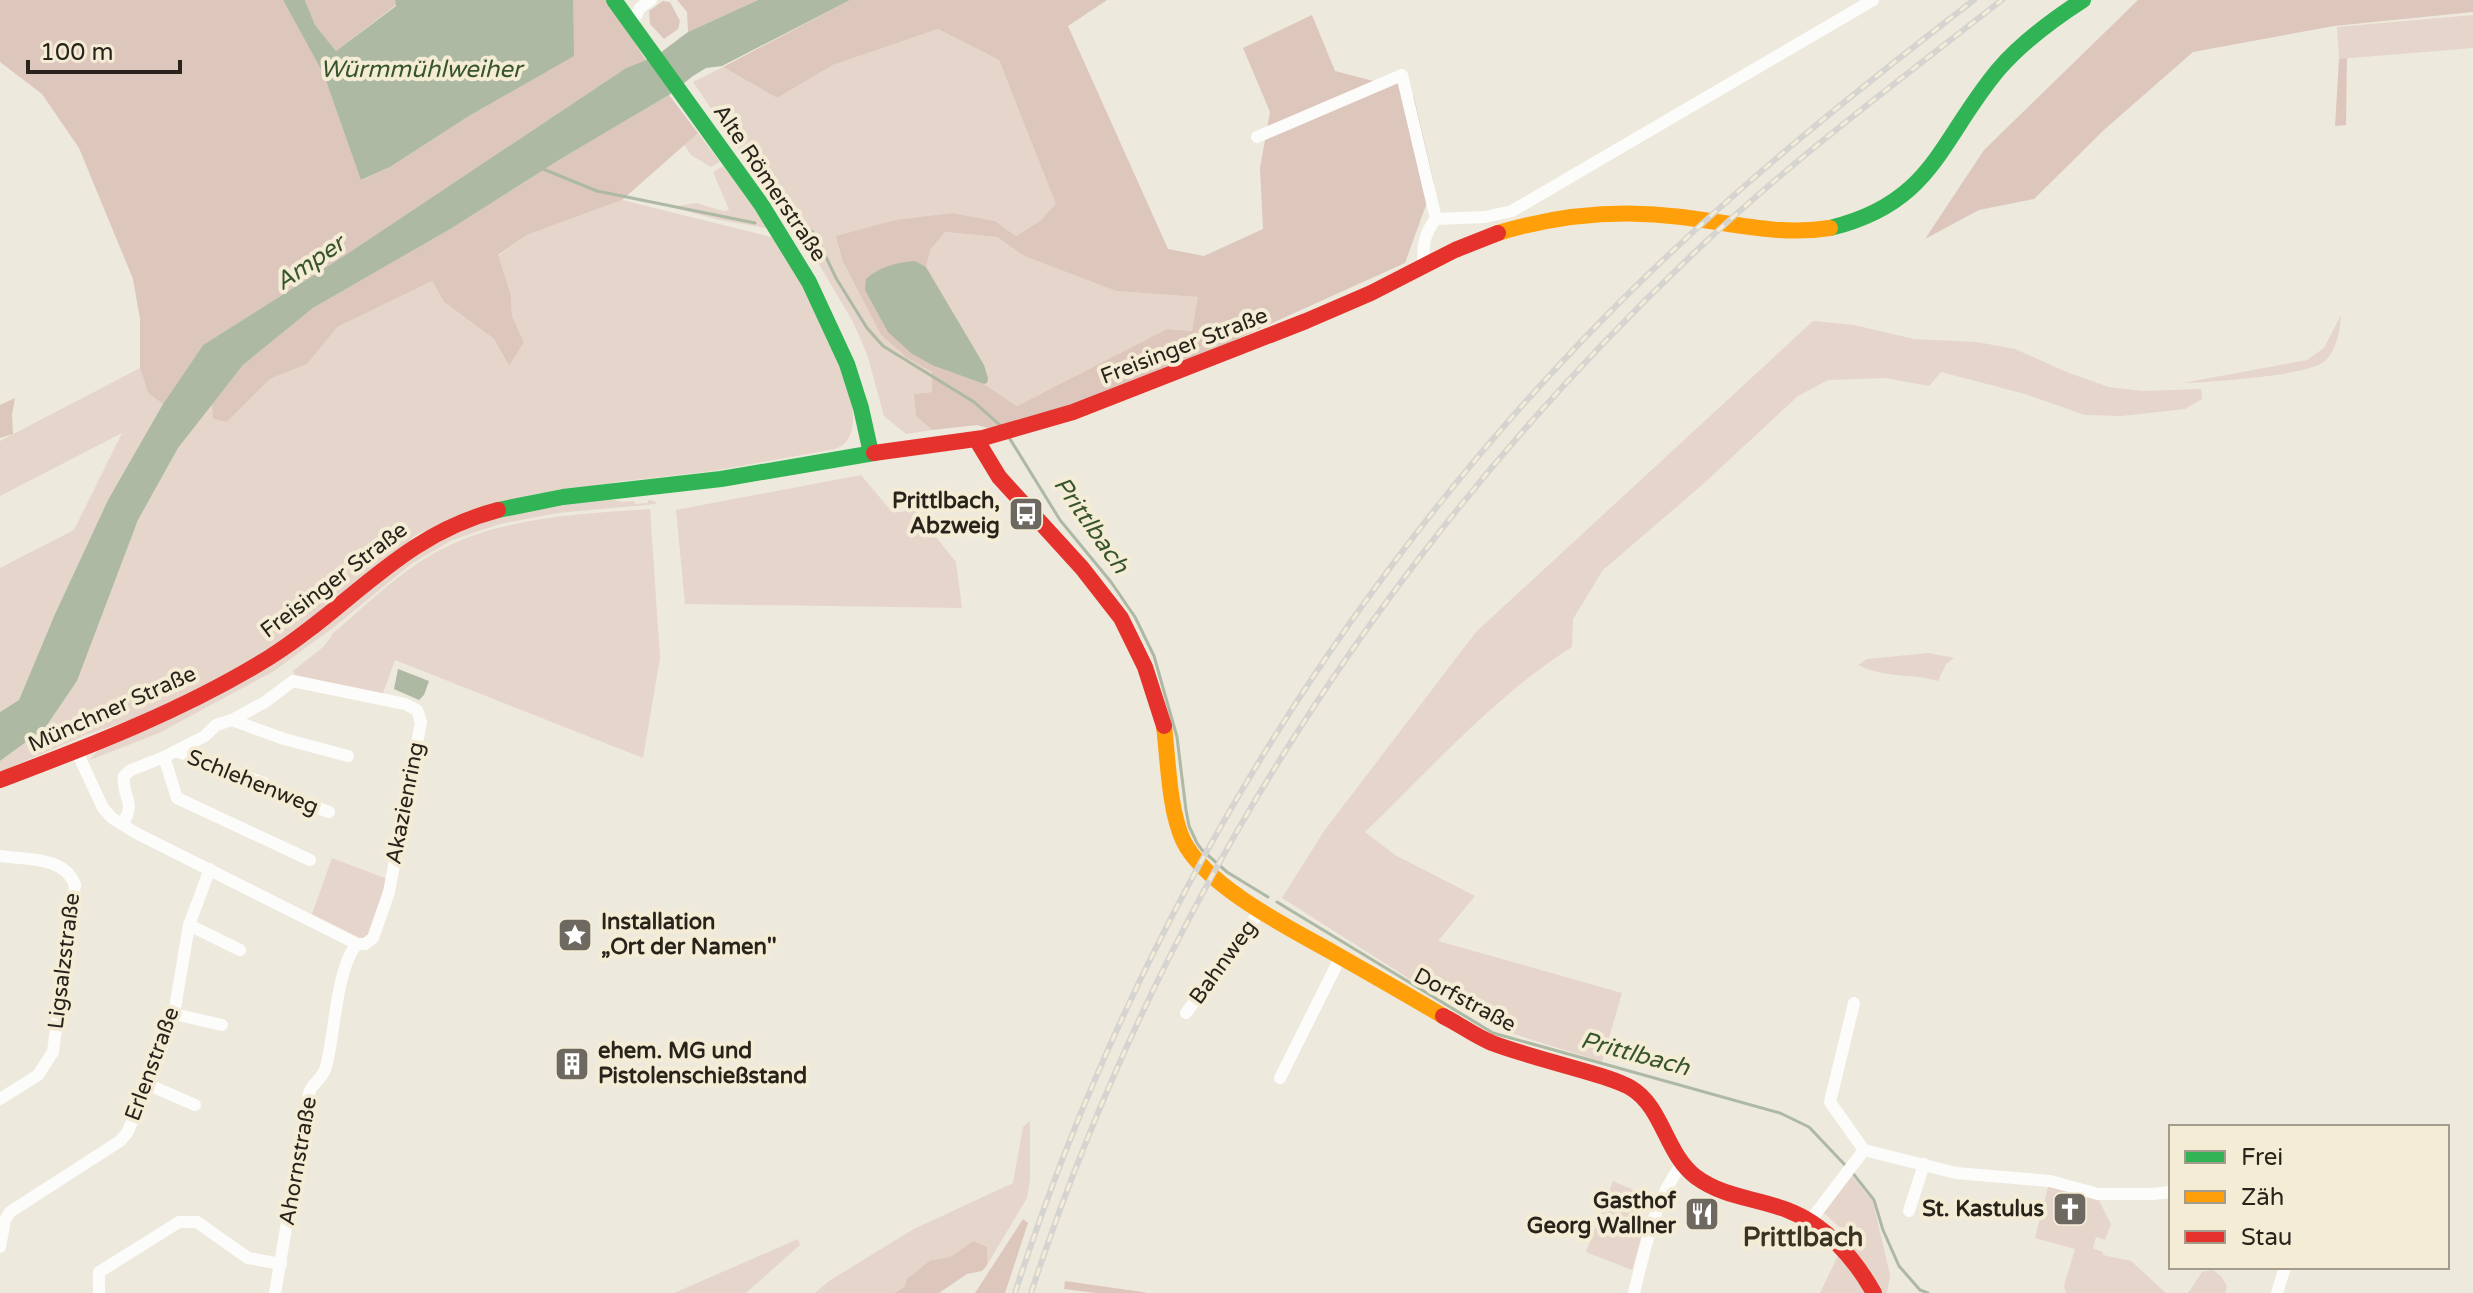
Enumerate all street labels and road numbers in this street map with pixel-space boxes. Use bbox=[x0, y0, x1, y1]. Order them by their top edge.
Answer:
street label: Alte Römerstraße bbox=[708, 100, 832, 266]
street label: Freisinger Straße bbox=[1097, 302, 1271, 390]
street label: Freisinger Straße bbox=[256, 516, 412, 644]
street label: Münchner Straße bbox=[24, 660, 200, 758]
street label: Akazienring bbox=[380, 740, 430, 866]
street label: Schlehenweg bbox=[184, 744, 322, 820]
street label: Ligsalzstraße bbox=[43, 891, 85, 1031]
street label: Bahnweg bbox=[1184, 915, 1262, 1009]
street label: Dorfstraße bbox=[1410, 962, 1520, 1038]
street label: Erlenstraße bbox=[119, 1004, 185, 1124]
street label: Ahornstraße bbox=[274, 1095, 322, 1227]

